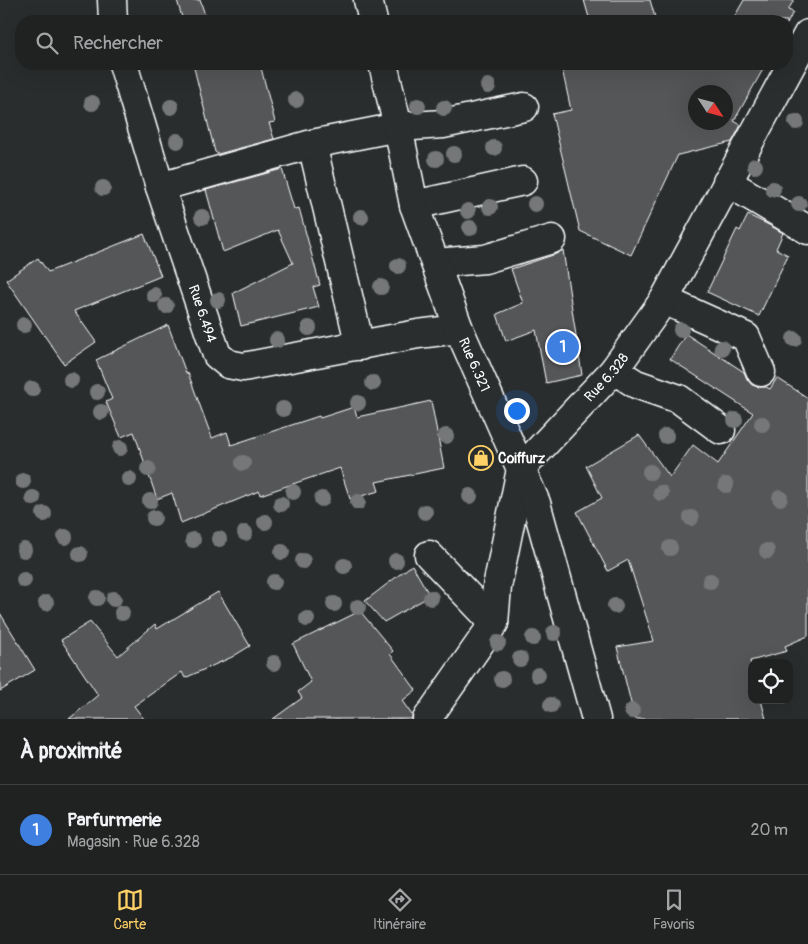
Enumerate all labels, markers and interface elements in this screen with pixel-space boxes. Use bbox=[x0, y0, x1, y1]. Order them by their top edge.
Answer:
search box bbox=[15, 15, 793, 70]
icon: search bbox=[33, 29, 61, 57]
text: Rechercher bbox=[73, 31, 163, 55]
north arrow bbox=[688, 85, 733, 130]
street label: Rue 6.494 bbox=[185, 283, 220, 345]
pin: 1 bbox=[547, 328, 579, 366]
street label: Rue 6.321 bbox=[455, 335, 494, 394]
street label: Rue 6.328 bbox=[581, 350, 632, 405]
your location bbox=[504, 398, 530, 424]
shop icon: Coiffurz bbox=[468, 445, 494, 471]
place label: Coiffurz bbox=[498, 450, 546, 467]
map controls bbox=[748, 659, 793, 704]
button: locate bbox=[748, 659, 793, 704]
text: À proximité bbox=[20, 738, 123, 765]
text: Parfurmerie bbox=[67, 808, 161, 832]
text: 1 bbox=[33, 820, 39, 840]
text: 20 m bbox=[750, 820, 788, 840]
text: Magasin · Rue 6.328 bbox=[67, 832, 200, 852]
tab: Carte bbox=[113, 886, 146, 933]
tab: Itinéraire bbox=[373, 886, 426, 933]
tab: Favoris bbox=[653, 886, 695, 933]

